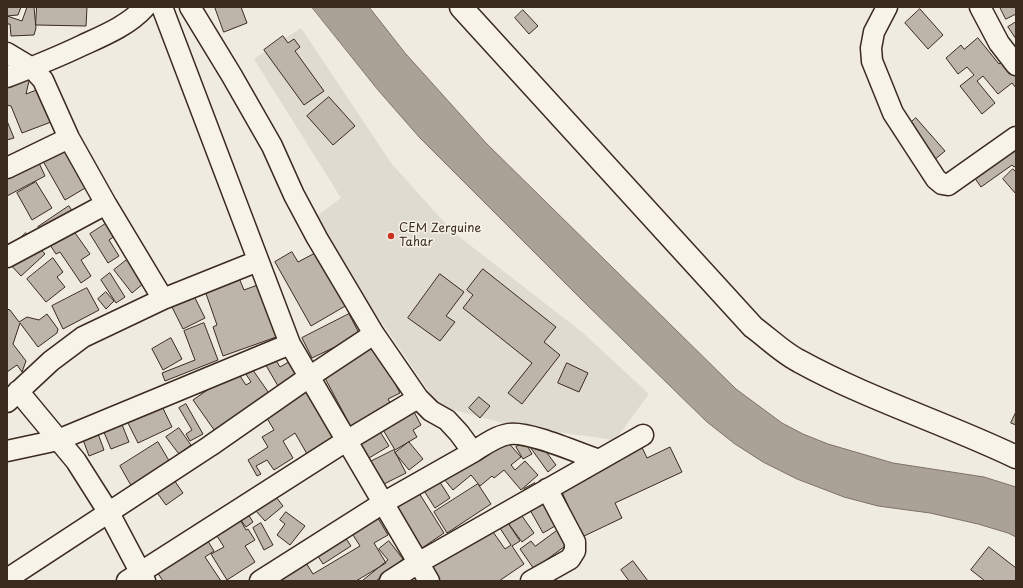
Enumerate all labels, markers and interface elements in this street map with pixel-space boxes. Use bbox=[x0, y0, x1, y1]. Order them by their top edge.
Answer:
place label: CEM Zerguine Tahar bbox=[399, 222, 481, 250]
marker: CEM Zerguine Tahar bbox=[386, 231, 396, 241]

